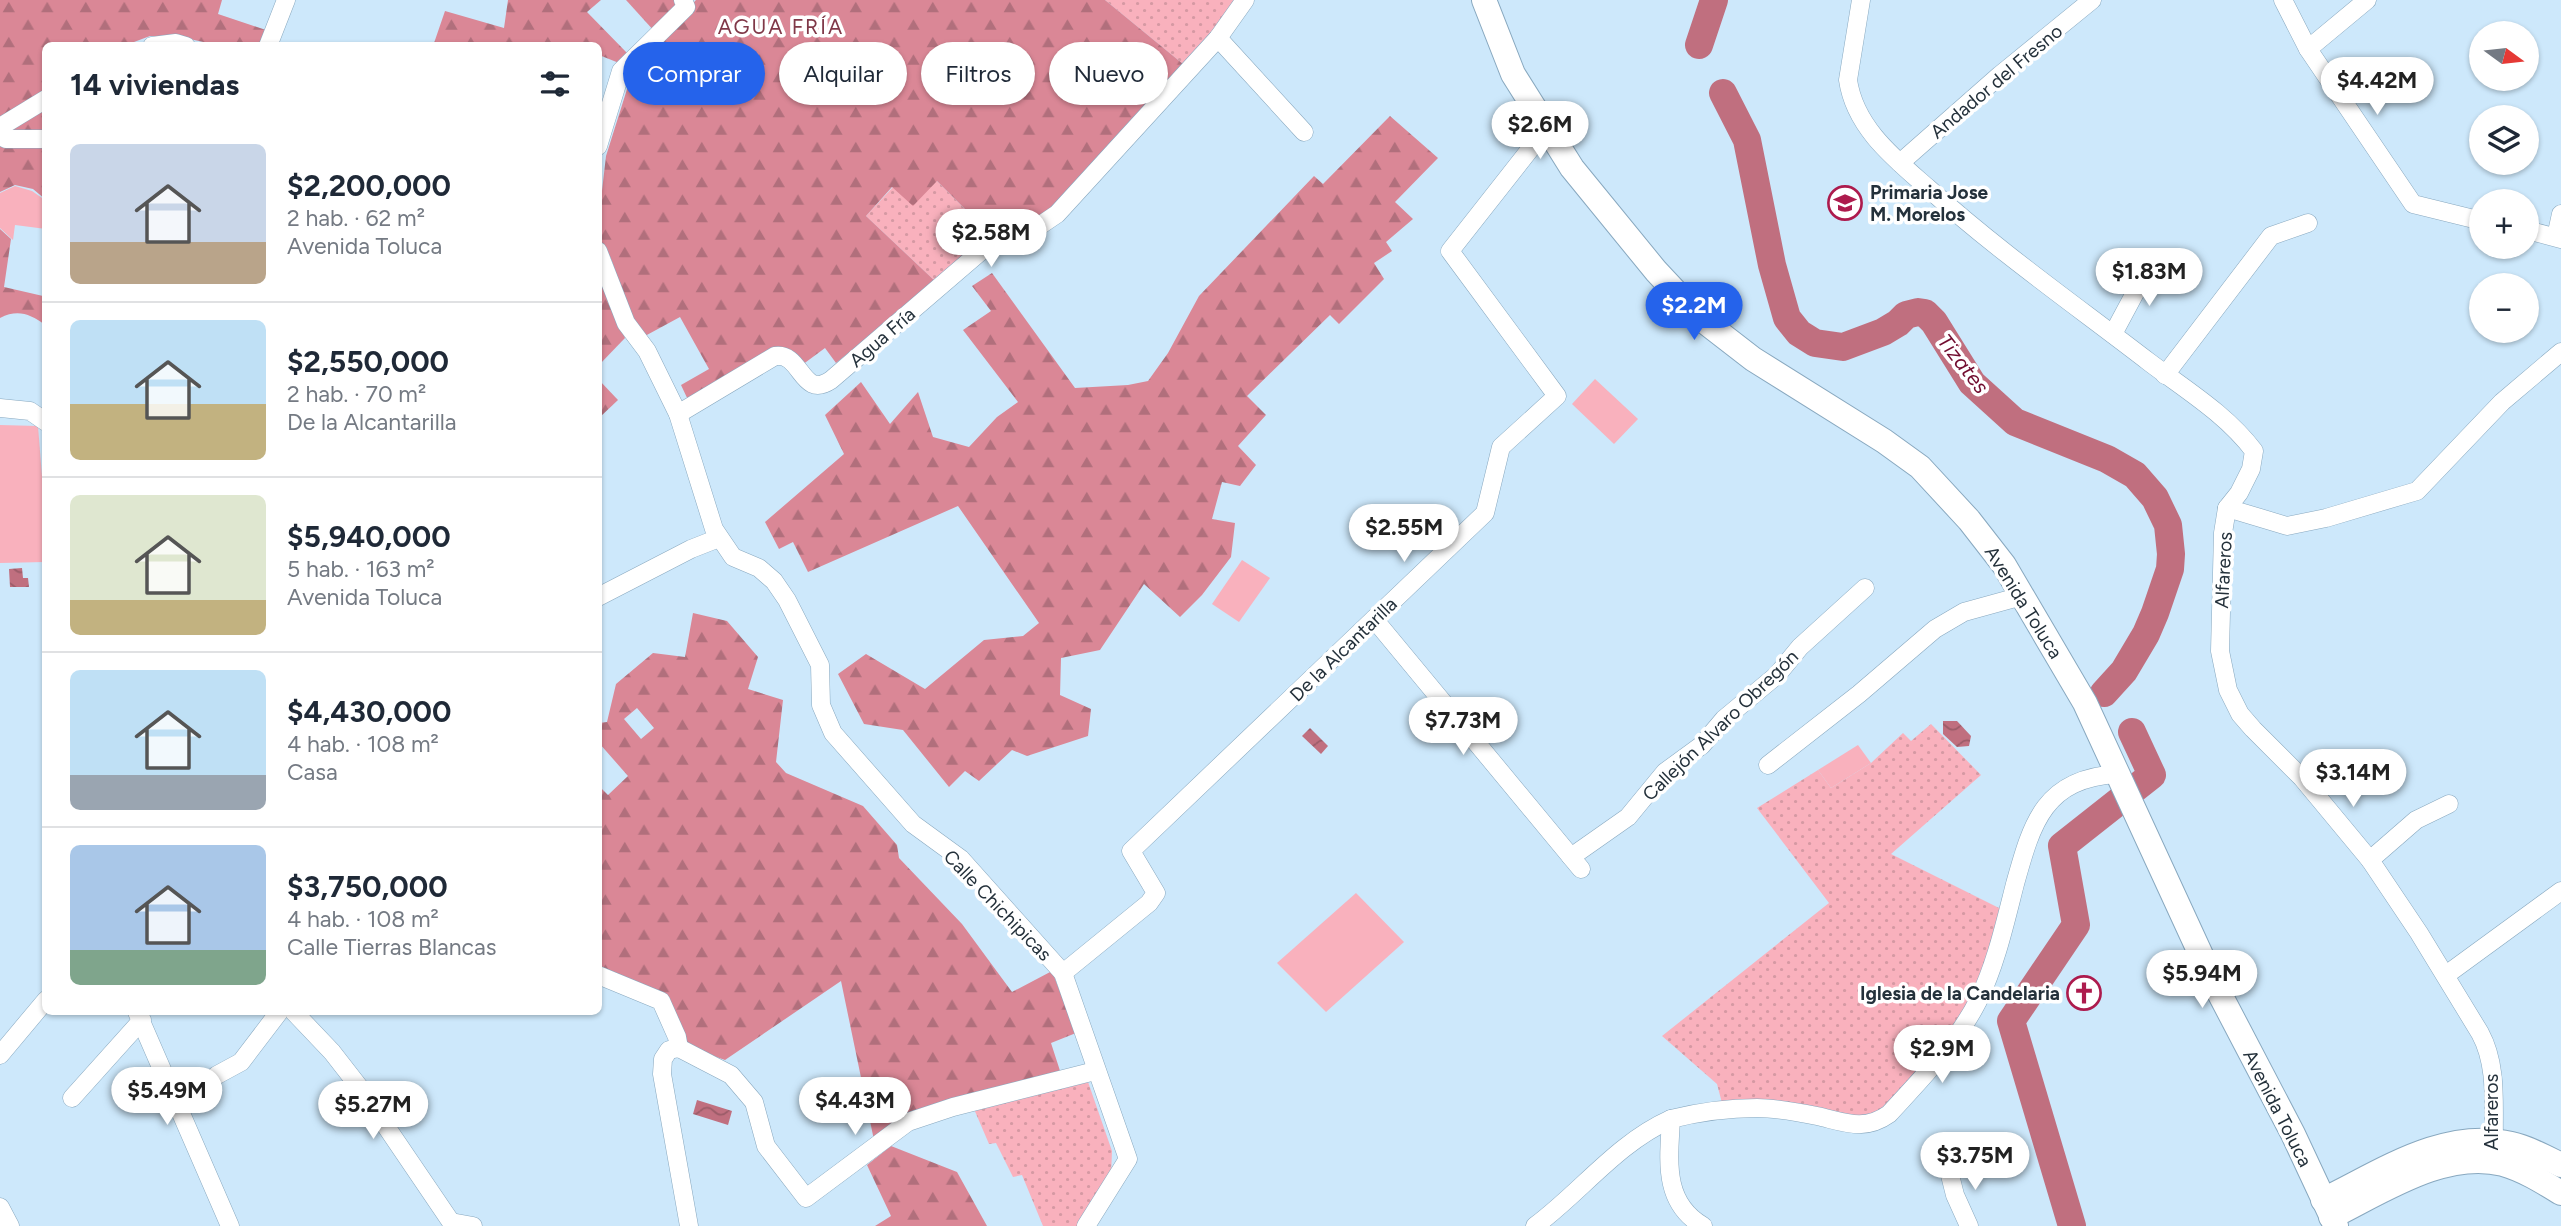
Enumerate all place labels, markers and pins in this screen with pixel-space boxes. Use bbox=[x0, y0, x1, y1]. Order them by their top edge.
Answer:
pin: $4.42M bbox=[2320, 58, 2434, 117]
pin: $2.6M bbox=[1491, 102, 1589, 161]
place label: Primaria Jose M. Morelos bbox=[1870, 181, 1989, 226]
school or university icon: Primaria Jose M. Morelos bbox=[1826, 184, 1864, 222]
pin: $2.58M bbox=[934, 210, 1048, 269]
pin: $1.83M bbox=[2092, 248, 2206, 308]
pin: $2.2M bbox=[1645, 282, 1743, 342]
pin: $2.55M bbox=[1347, 504, 1461, 564]
pin: $7.73M bbox=[1406, 698, 1520, 757]
pin: $3.14M bbox=[2296, 750, 2410, 809]
pin: $5.94M bbox=[2145, 950, 2259, 1010]
church icon: Iglesia de la Candelaria bbox=[2065, 974, 2103, 1012]
place label: Iglesia de la Candelaria bbox=[1860, 982, 2060, 1005]
pin: $2.9M bbox=[1893, 1026, 1991, 1085]
pin: $5.49M bbox=[110, 1068, 224, 1127]
pin: $4.43M bbox=[798, 1078, 912, 1137]
pin: $5.27M bbox=[316, 1082, 430, 1141]
pin: $3.75M bbox=[1918, 1132, 2032, 1192]

